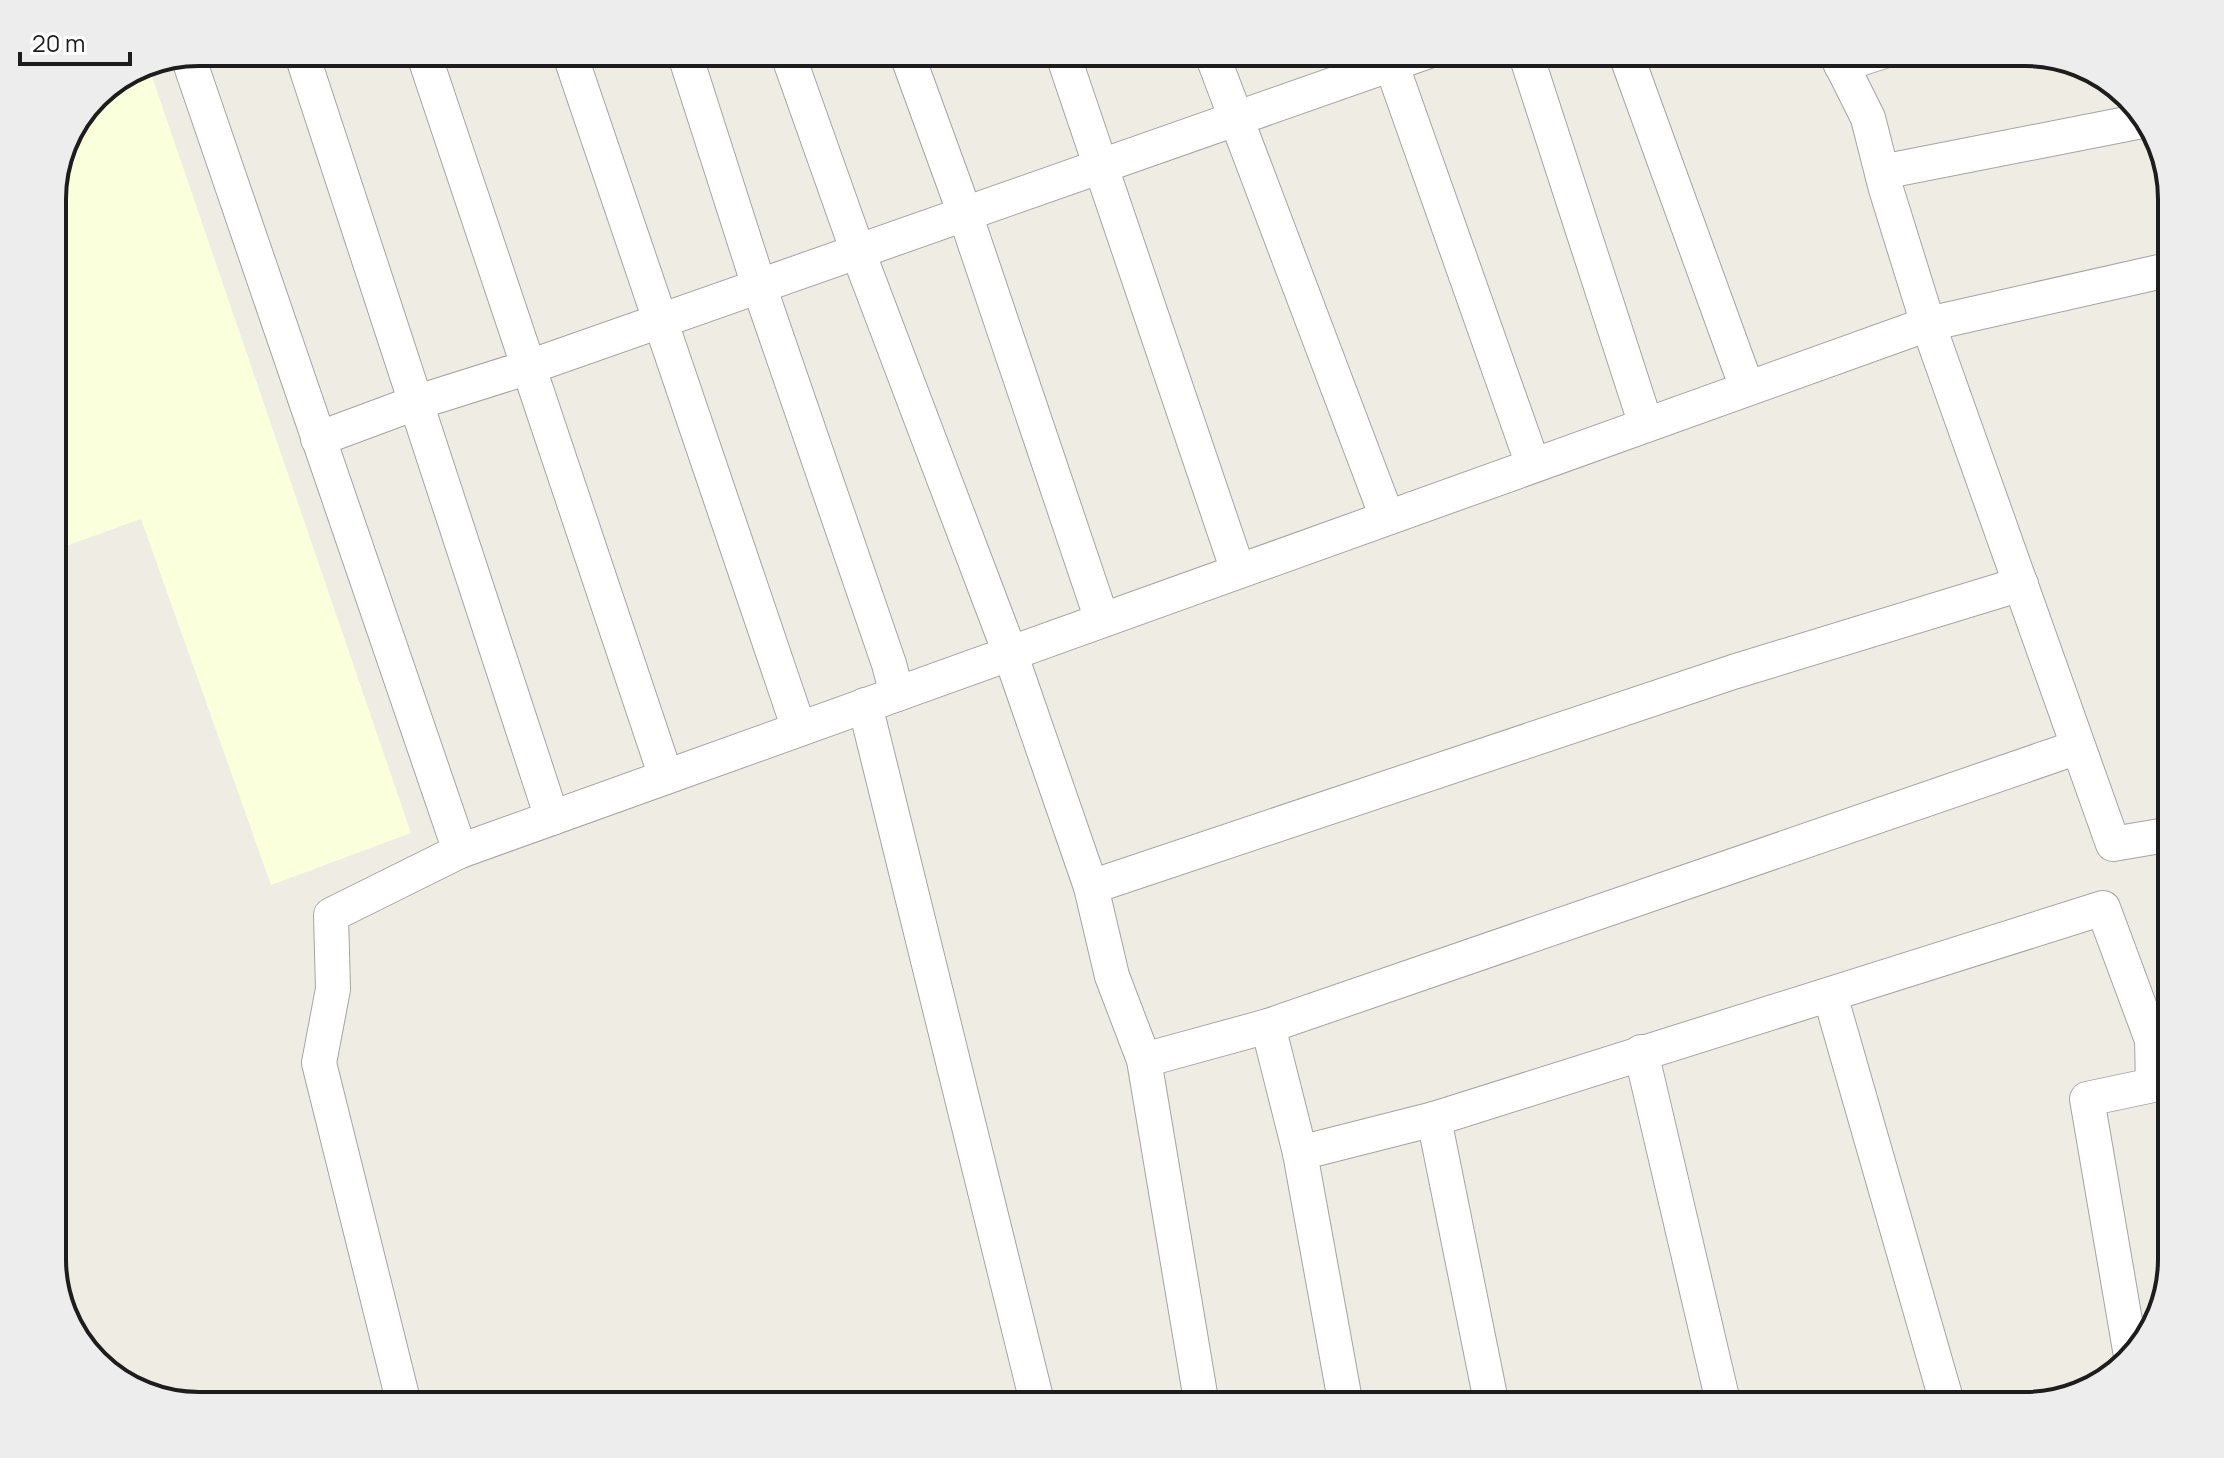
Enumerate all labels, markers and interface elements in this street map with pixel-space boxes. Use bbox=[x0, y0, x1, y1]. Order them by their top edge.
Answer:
scale bar bbox=[20, 16, 130, 66]
text: 20 m bbox=[32, 26, 85, 59]

